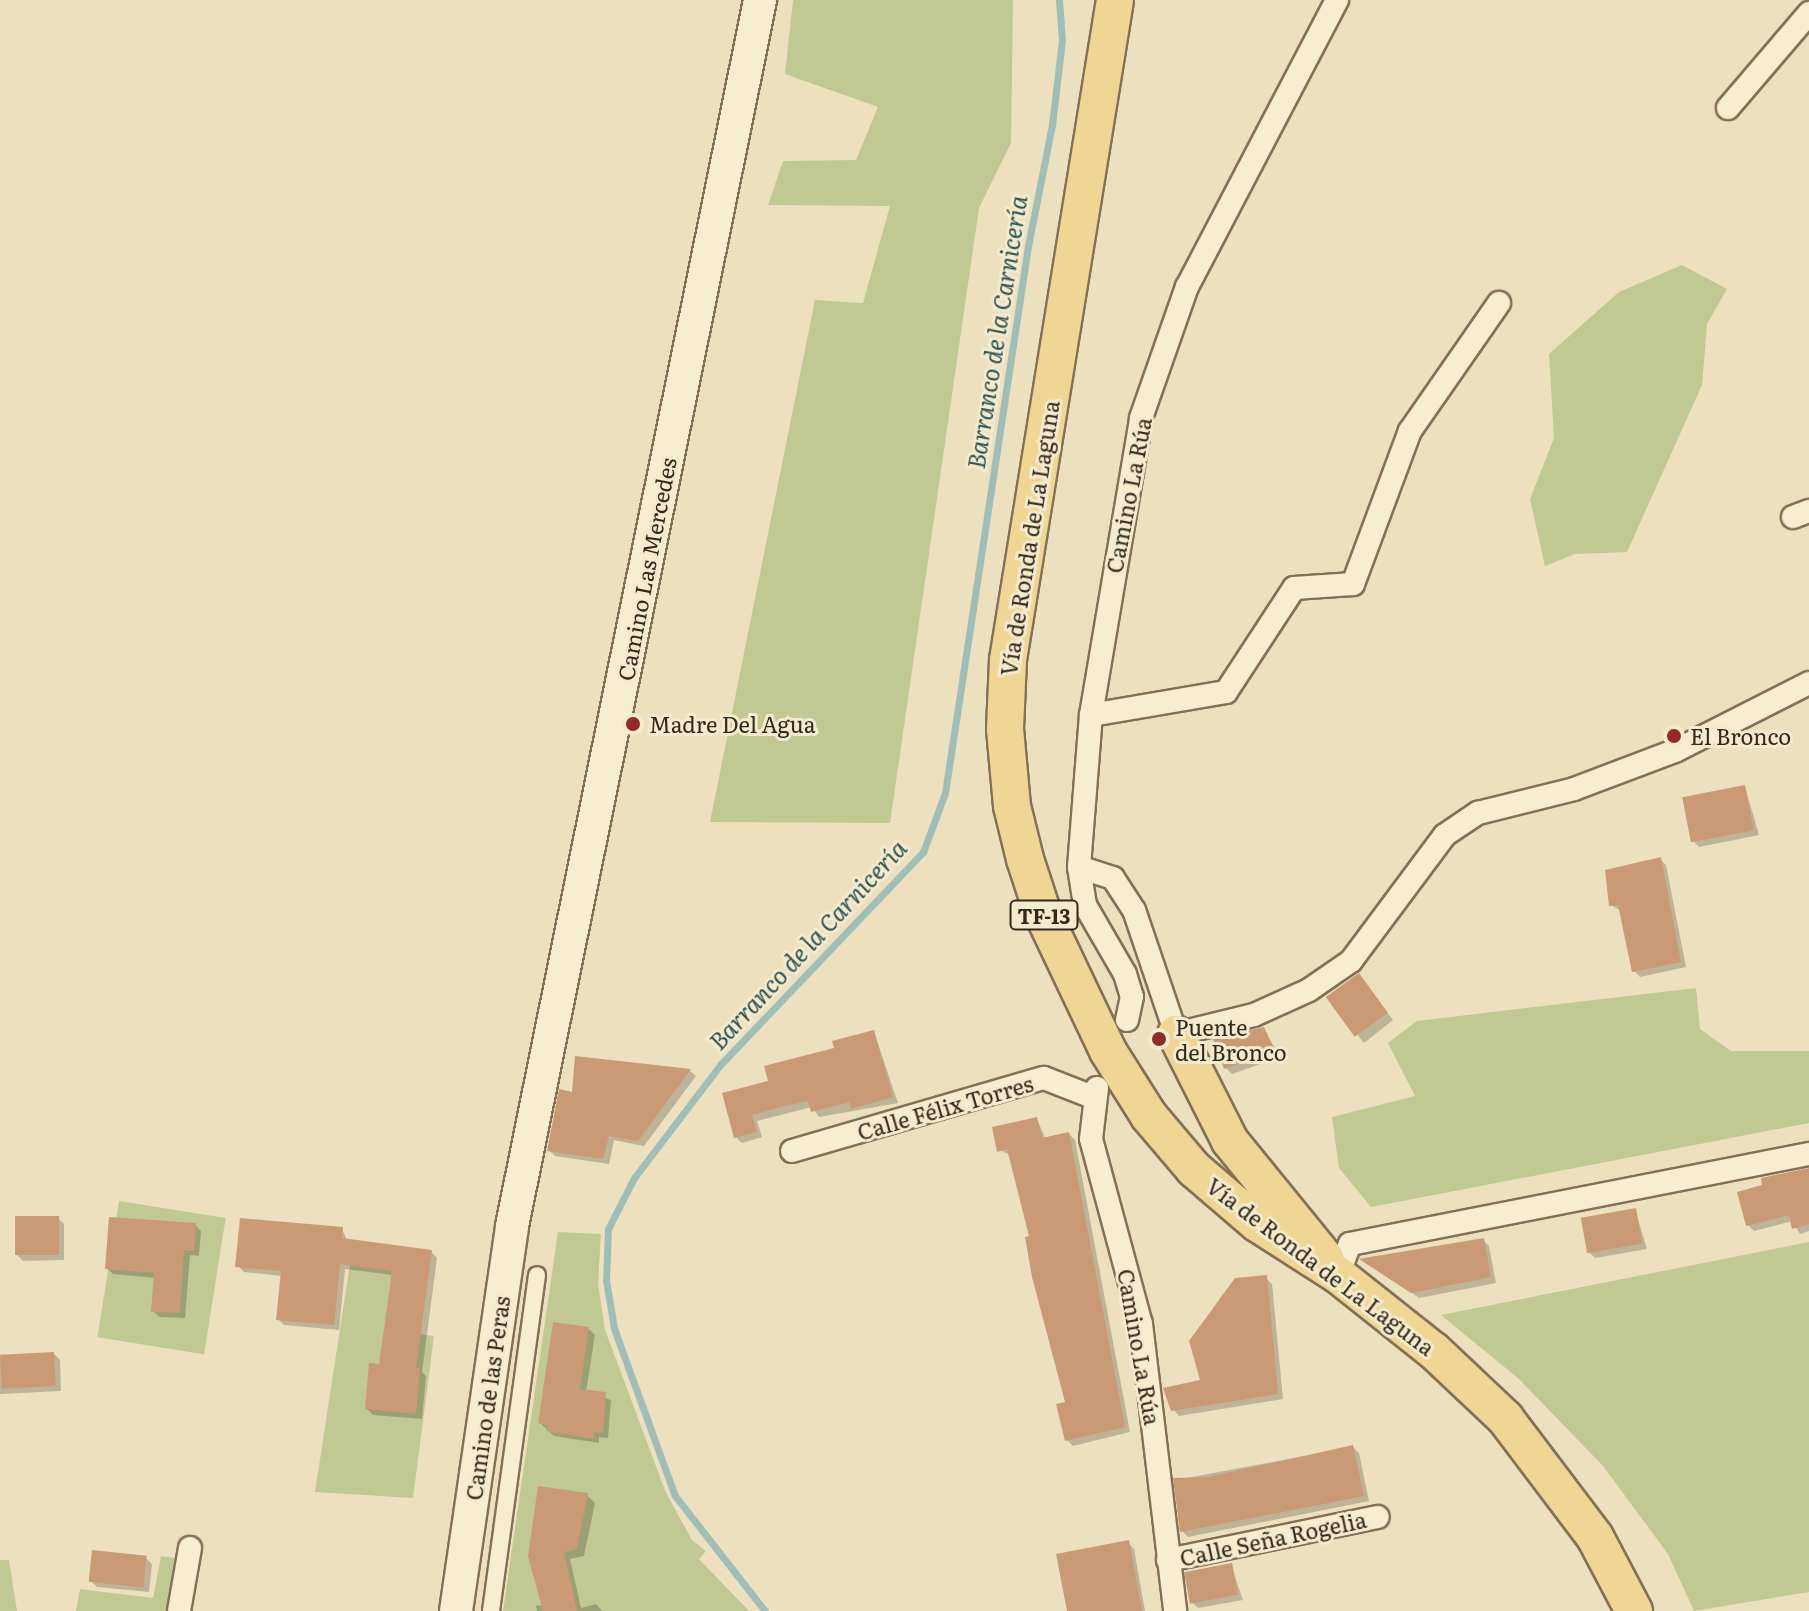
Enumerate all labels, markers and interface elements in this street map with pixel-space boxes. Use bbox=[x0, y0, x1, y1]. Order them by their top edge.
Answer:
water label: Barranco de la Carnicería bbox=[960, 193, 1032, 471]
street label: Vía de Ronda de La Laguna bbox=[994, 398, 1064, 678]
street label: Camino La Rúa bbox=[1100, 415, 1156, 575]
street label: Camino Las Mercedes bbox=[611, 455, 681, 683]
place label: Madre Del Agua bbox=[649, 711, 816, 737]
marker: Madre Del Agua bbox=[624, 715, 642, 733]
place label: El Bronco bbox=[1690, 723, 1791, 749]
marker: El Bronco bbox=[1665, 727, 1683, 745]
water label: Barranco de la Carnicería bbox=[702, 833, 912, 1055]
road number: TF-13 bbox=[1008, 899, 1080, 931]
place label: Puente del Bronco bbox=[1175, 1013, 1287, 1064]
marker: Puente del Bronco bbox=[1150, 1030, 1168, 1048]
street label: Calle Félix Torres bbox=[854, 1069, 1036, 1145]
street label: Vía de Ronda de La Laguna bbox=[1202, 1172, 1440, 1360]
street label: Camino La Rúa bbox=[1113, 1267, 1167, 1427]
street label: Camino de las Peras bbox=[460, 1294, 514, 1502]
street label: Calle Seña Rogelia bbox=[1177, 1505, 1369, 1571]

